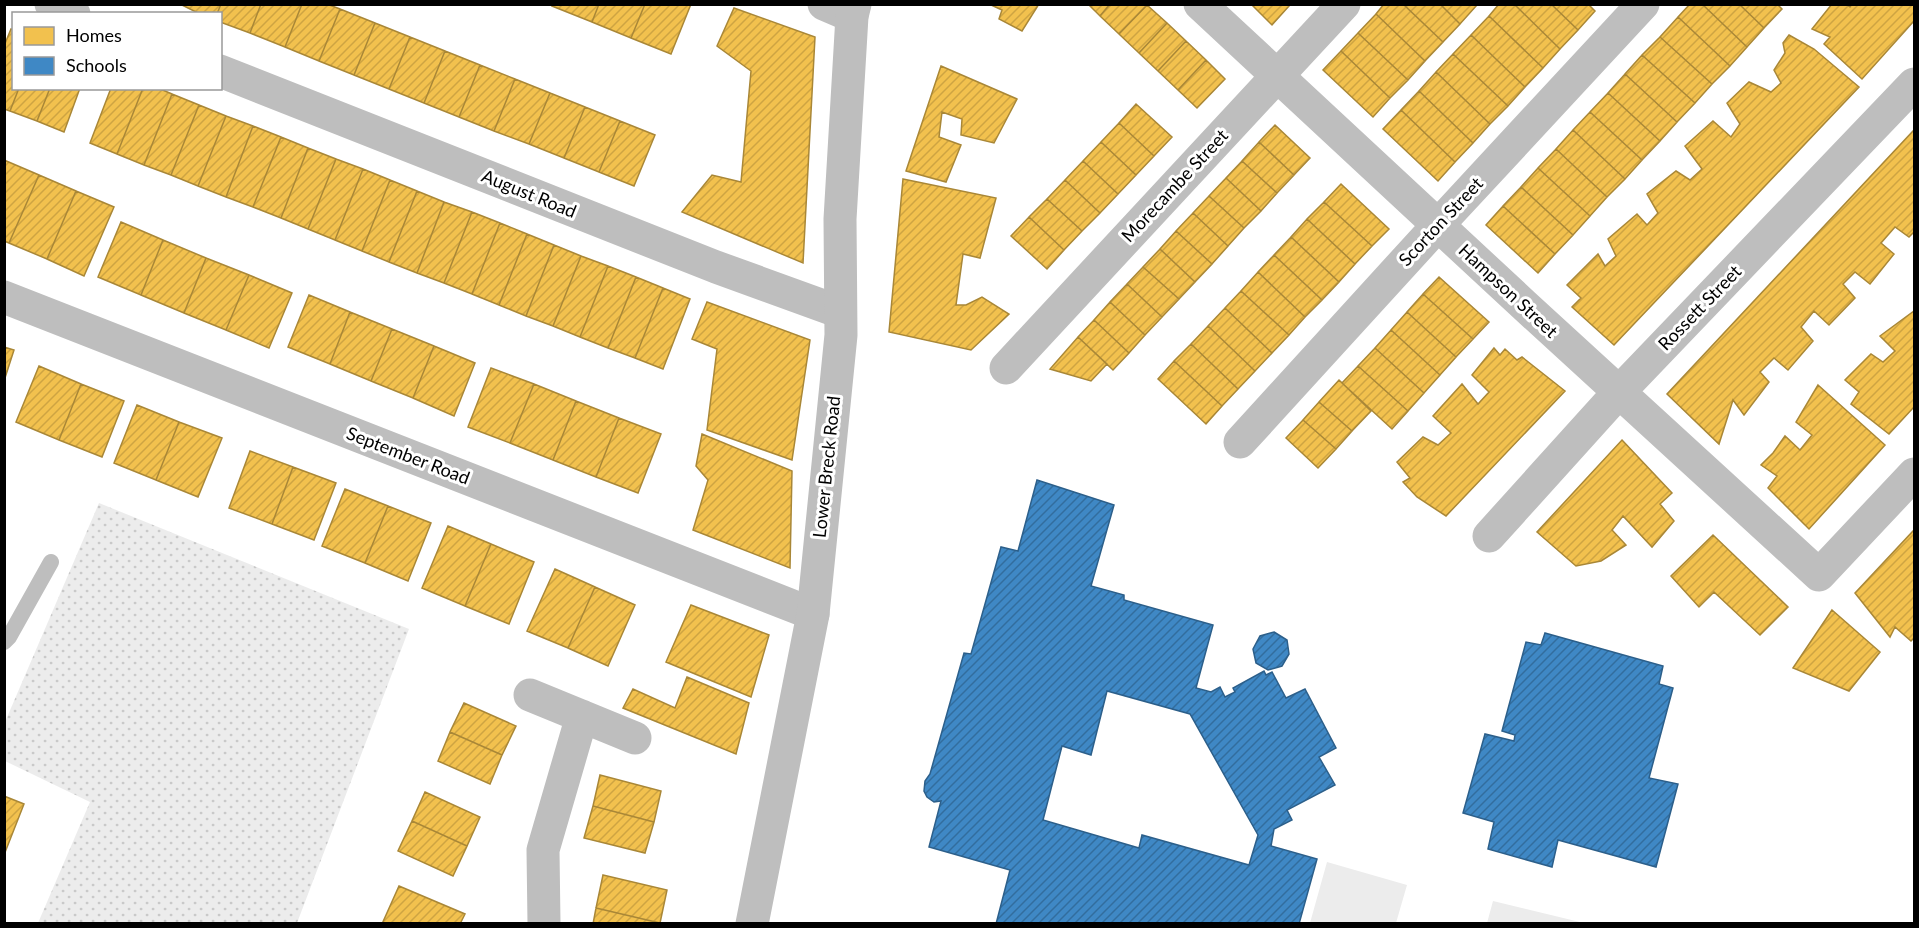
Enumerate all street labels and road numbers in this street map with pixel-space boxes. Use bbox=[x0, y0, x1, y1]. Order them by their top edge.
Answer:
street label: Morecambe Street bbox=[1116, 124, 1233, 246]
street label: August Road bbox=[479, 164, 580, 222]
street label: Scorton Street bbox=[1393, 172, 1487, 270]
street label: Hampson Street bbox=[1455, 239, 1563, 342]
street label: Rossett Street bbox=[1653, 260, 1746, 355]
street label: Lower Breck Road bbox=[808, 395, 844, 539]
street label: September Road bbox=[344, 421, 473, 489]

